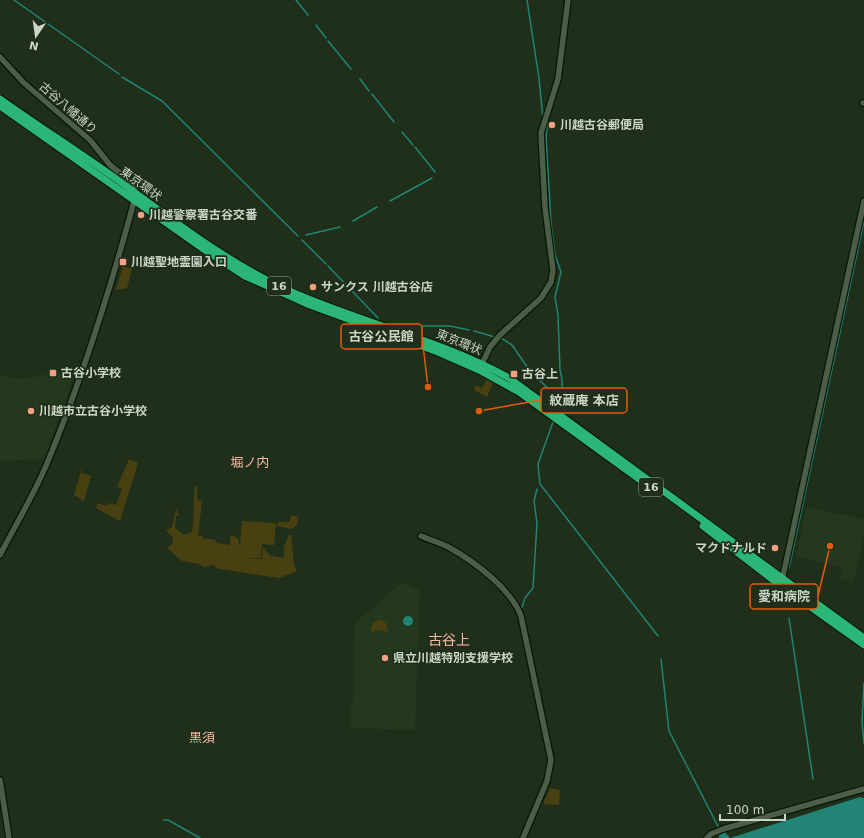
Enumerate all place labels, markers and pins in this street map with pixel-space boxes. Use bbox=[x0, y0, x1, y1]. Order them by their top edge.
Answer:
place label: 川越古谷郵便局 bbox=[560, 118, 644, 132]
marker: 川越古谷郵便局 bbox=[547, 120, 557, 130]
place label: 川越警察署古谷交番 bbox=[149, 208, 258, 222]
marker: 川越警察署古谷交番 bbox=[136, 210, 146, 220]
place label: 川越聖地霊園入口 bbox=[131, 255, 227, 269]
marker: 川越聖地霊園入口 bbox=[118, 257, 128, 267]
place label: サンクス 川越古谷店 bbox=[321, 280, 433, 294]
marker: サンクス 川越古谷店 bbox=[308, 282, 318, 292]
callout: 古谷公民館 bbox=[341, 324, 422, 349]
place label: 古谷小学校 bbox=[61, 366, 121, 380]
place label: 古谷上 bbox=[522, 367, 558, 381]
marker: 古谷小学校 bbox=[48, 368, 58, 378]
marker: 古谷上 bbox=[509, 369, 519, 379]
callout: 紋蔵庵 本店 bbox=[541, 388, 627, 413]
place label: 川越市立古谷小学校 bbox=[39, 404, 147, 418]
marker: 川越市立古谷小学校 bbox=[26, 406, 36, 416]
place label: マクドナルド bbox=[695, 541, 767, 555]
marker: マクドナルド bbox=[770, 543, 780, 553]
callout: 愛和病院 bbox=[750, 584, 818, 609]
place label: 県立川越特別支援学校 bbox=[393, 651, 513, 665]
marker: 県立川越特別支援学校 bbox=[380, 653, 390, 663]

